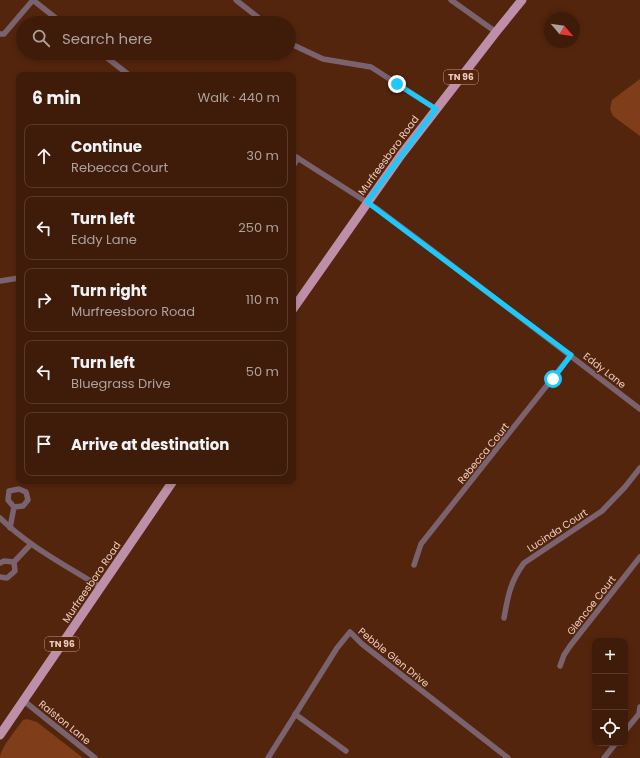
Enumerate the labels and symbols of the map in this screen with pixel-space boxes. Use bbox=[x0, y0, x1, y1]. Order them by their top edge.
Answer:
north arrow bbox=[544, 12, 580, 48]
road number: TN 96 bbox=[444, 70, 478, 84]
route end bbox=[388, 75, 406, 93]
street label: Murfreesboro Road bbox=[354, 112, 422, 198]
street label: Eddy Lane bbox=[580, 349, 629, 392]
route start bbox=[544, 370, 562, 388]
street label: Rebecca Court bbox=[454, 419, 513, 487]
street label: Lucinda Court bbox=[524, 505, 591, 556]
street label: Murfreesboro Road bbox=[59, 539, 124, 626]
street label: Glencoe Court bbox=[563, 572, 620, 638]
street label: Pebble Glen Drive bbox=[355, 624, 432, 691]
road number: TN 96 bbox=[45, 637, 79, 651]
street label: Ralston Lane bbox=[35, 697, 94, 748]

